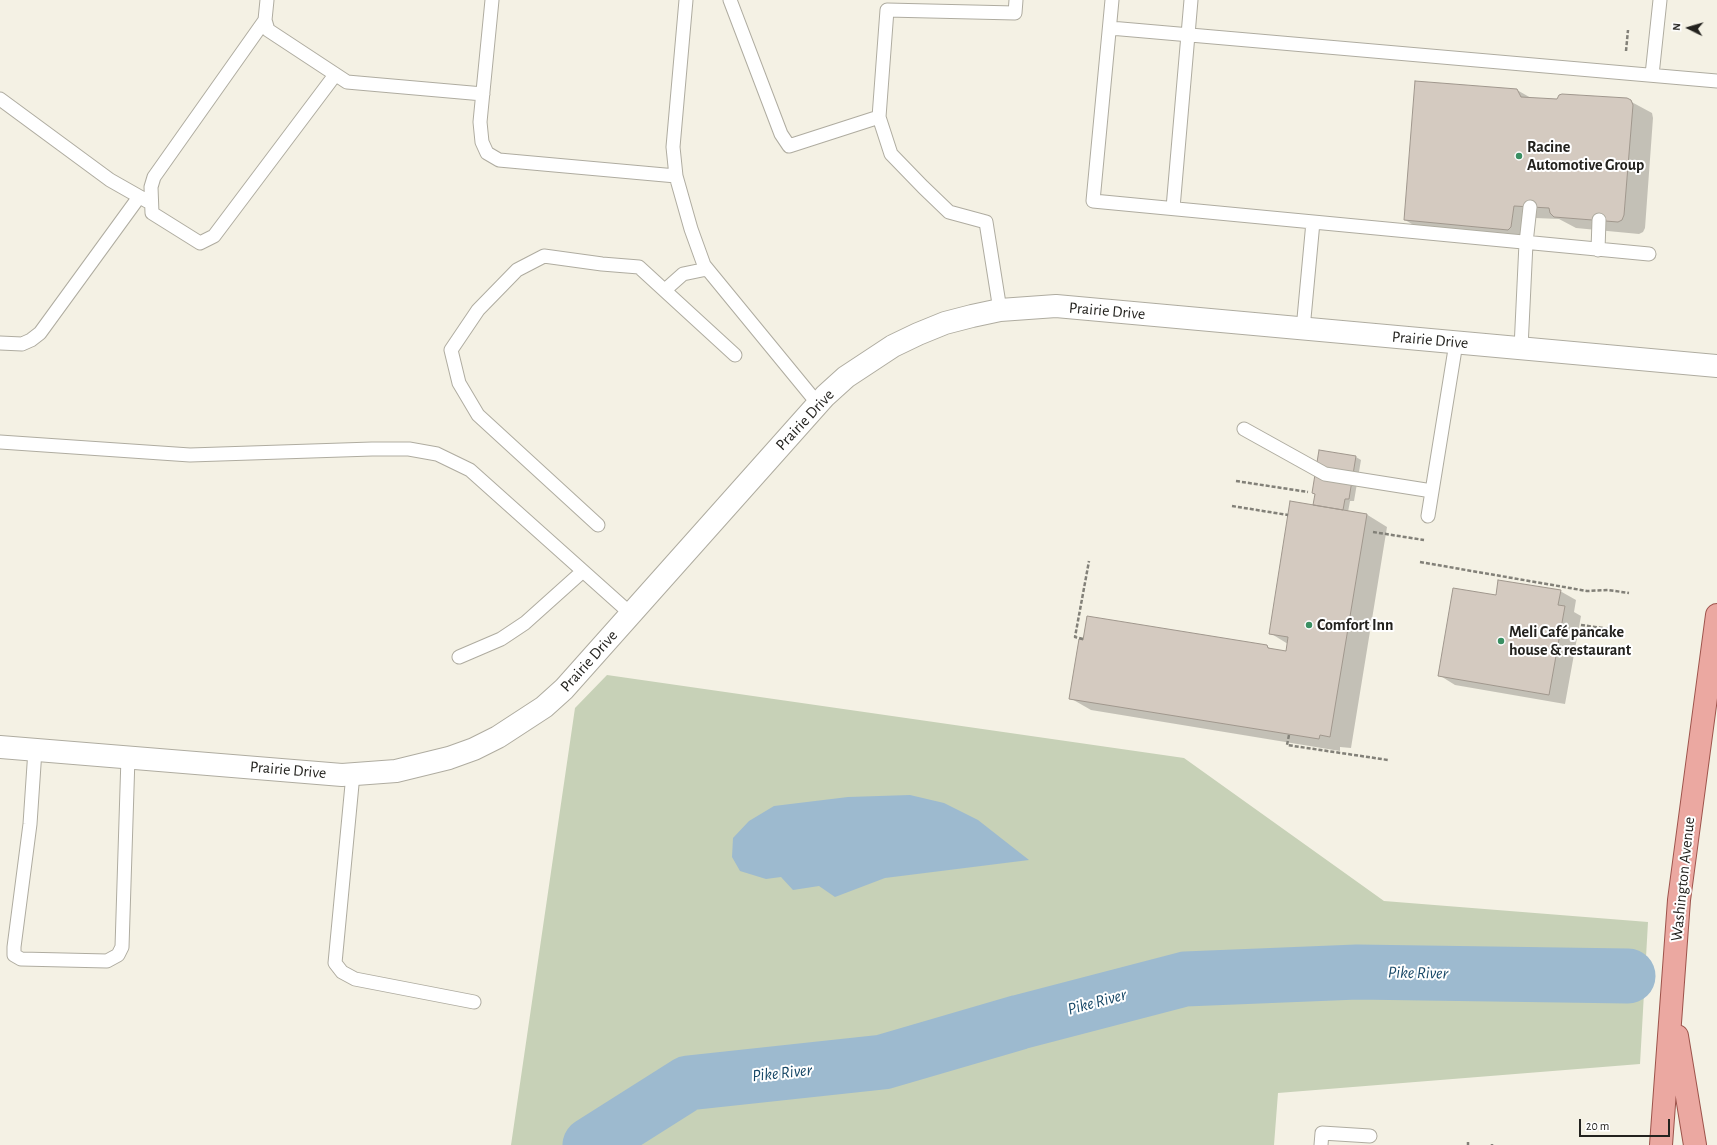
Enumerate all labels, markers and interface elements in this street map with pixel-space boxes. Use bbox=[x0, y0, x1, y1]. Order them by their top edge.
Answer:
north arrow bbox=[1669, 8, 1709, 48]
text: N bbox=[1671, 23, 1682, 31]
place label: Racine Automotive Group bbox=[1527, 137, 1644, 175]
marker: Racine Automotive Group bbox=[1514, 151, 1524, 161]
street label: Prairie Drive bbox=[1068, 298, 1146, 324]
street label: Prairie Drive bbox=[1391, 327, 1469, 353]
street label: Prairie Drive bbox=[772, 385, 838, 455]
place label: Comfort Inn bbox=[1317, 615, 1393, 635]
marker: Comfort Inn bbox=[1304, 620, 1314, 630]
place label: Meli Café pancake house & restaurant bbox=[1509, 622, 1631, 660]
street label: Prairie Drive bbox=[556, 626, 622, 696]
marker: Meli Café pancake house & restaurant bbox=[1496, 636, 1506, 646]
street label: Prairie Drive bbox=[249, 757, 327, 783]
street label: Washington Avenue bbox=[1667, 816, 1699, 942]
water label: Pike River bbox=[1388, 962, 1448, 984]
water label: Pike River bbox=[1065, 984, 1129, 1020]
water label: Pike River bbox=[751, 1060, 813, 1086]
scale bar bbox=[1581, 1111, 1672, 1137]
text: 20 m bbox=[1586, 1120, 1609, 1132]

